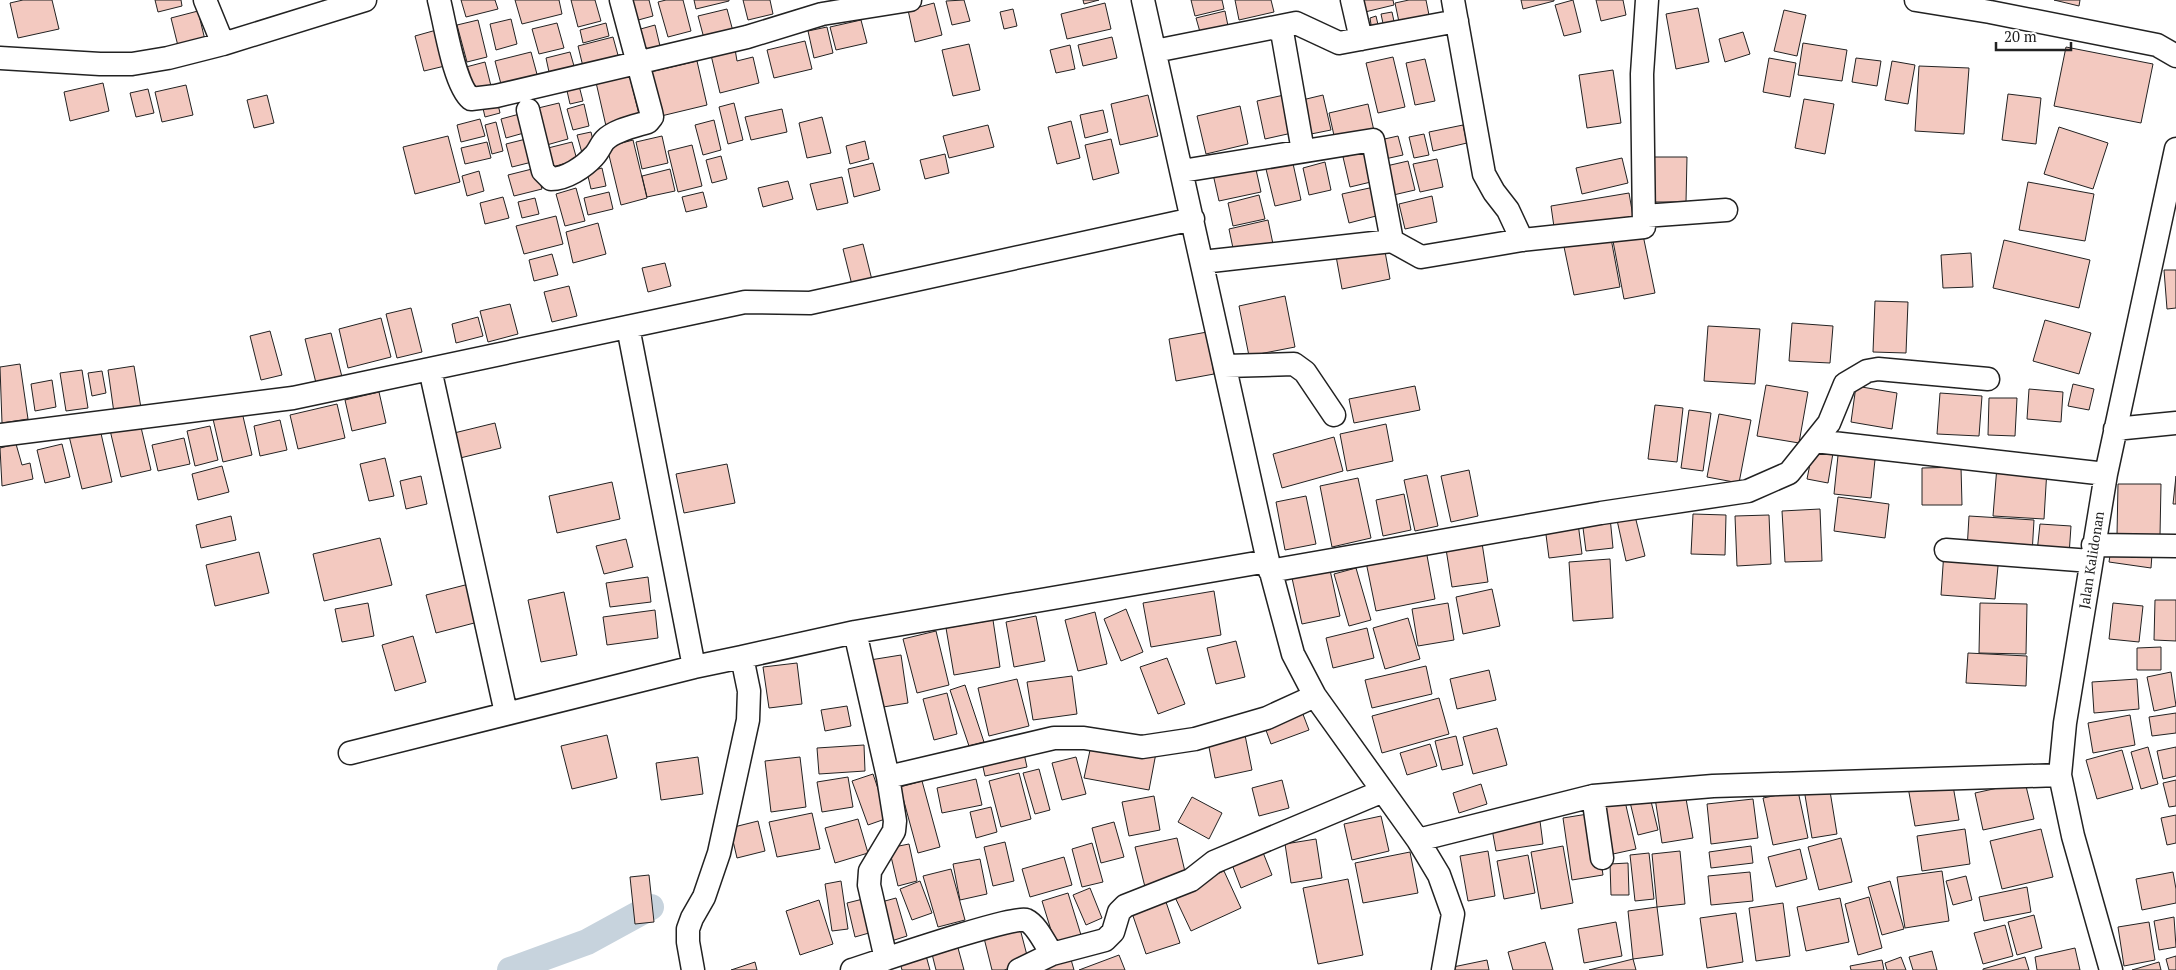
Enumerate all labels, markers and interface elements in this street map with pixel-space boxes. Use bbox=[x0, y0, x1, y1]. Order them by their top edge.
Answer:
scale bar bbox=[1996, 20, 2071, 52]
text: 20 m bbox=[2004, 26, 2037, 46]
street label: Jalan Kalidonan bbox=[2074, 509, 2108, 610]

